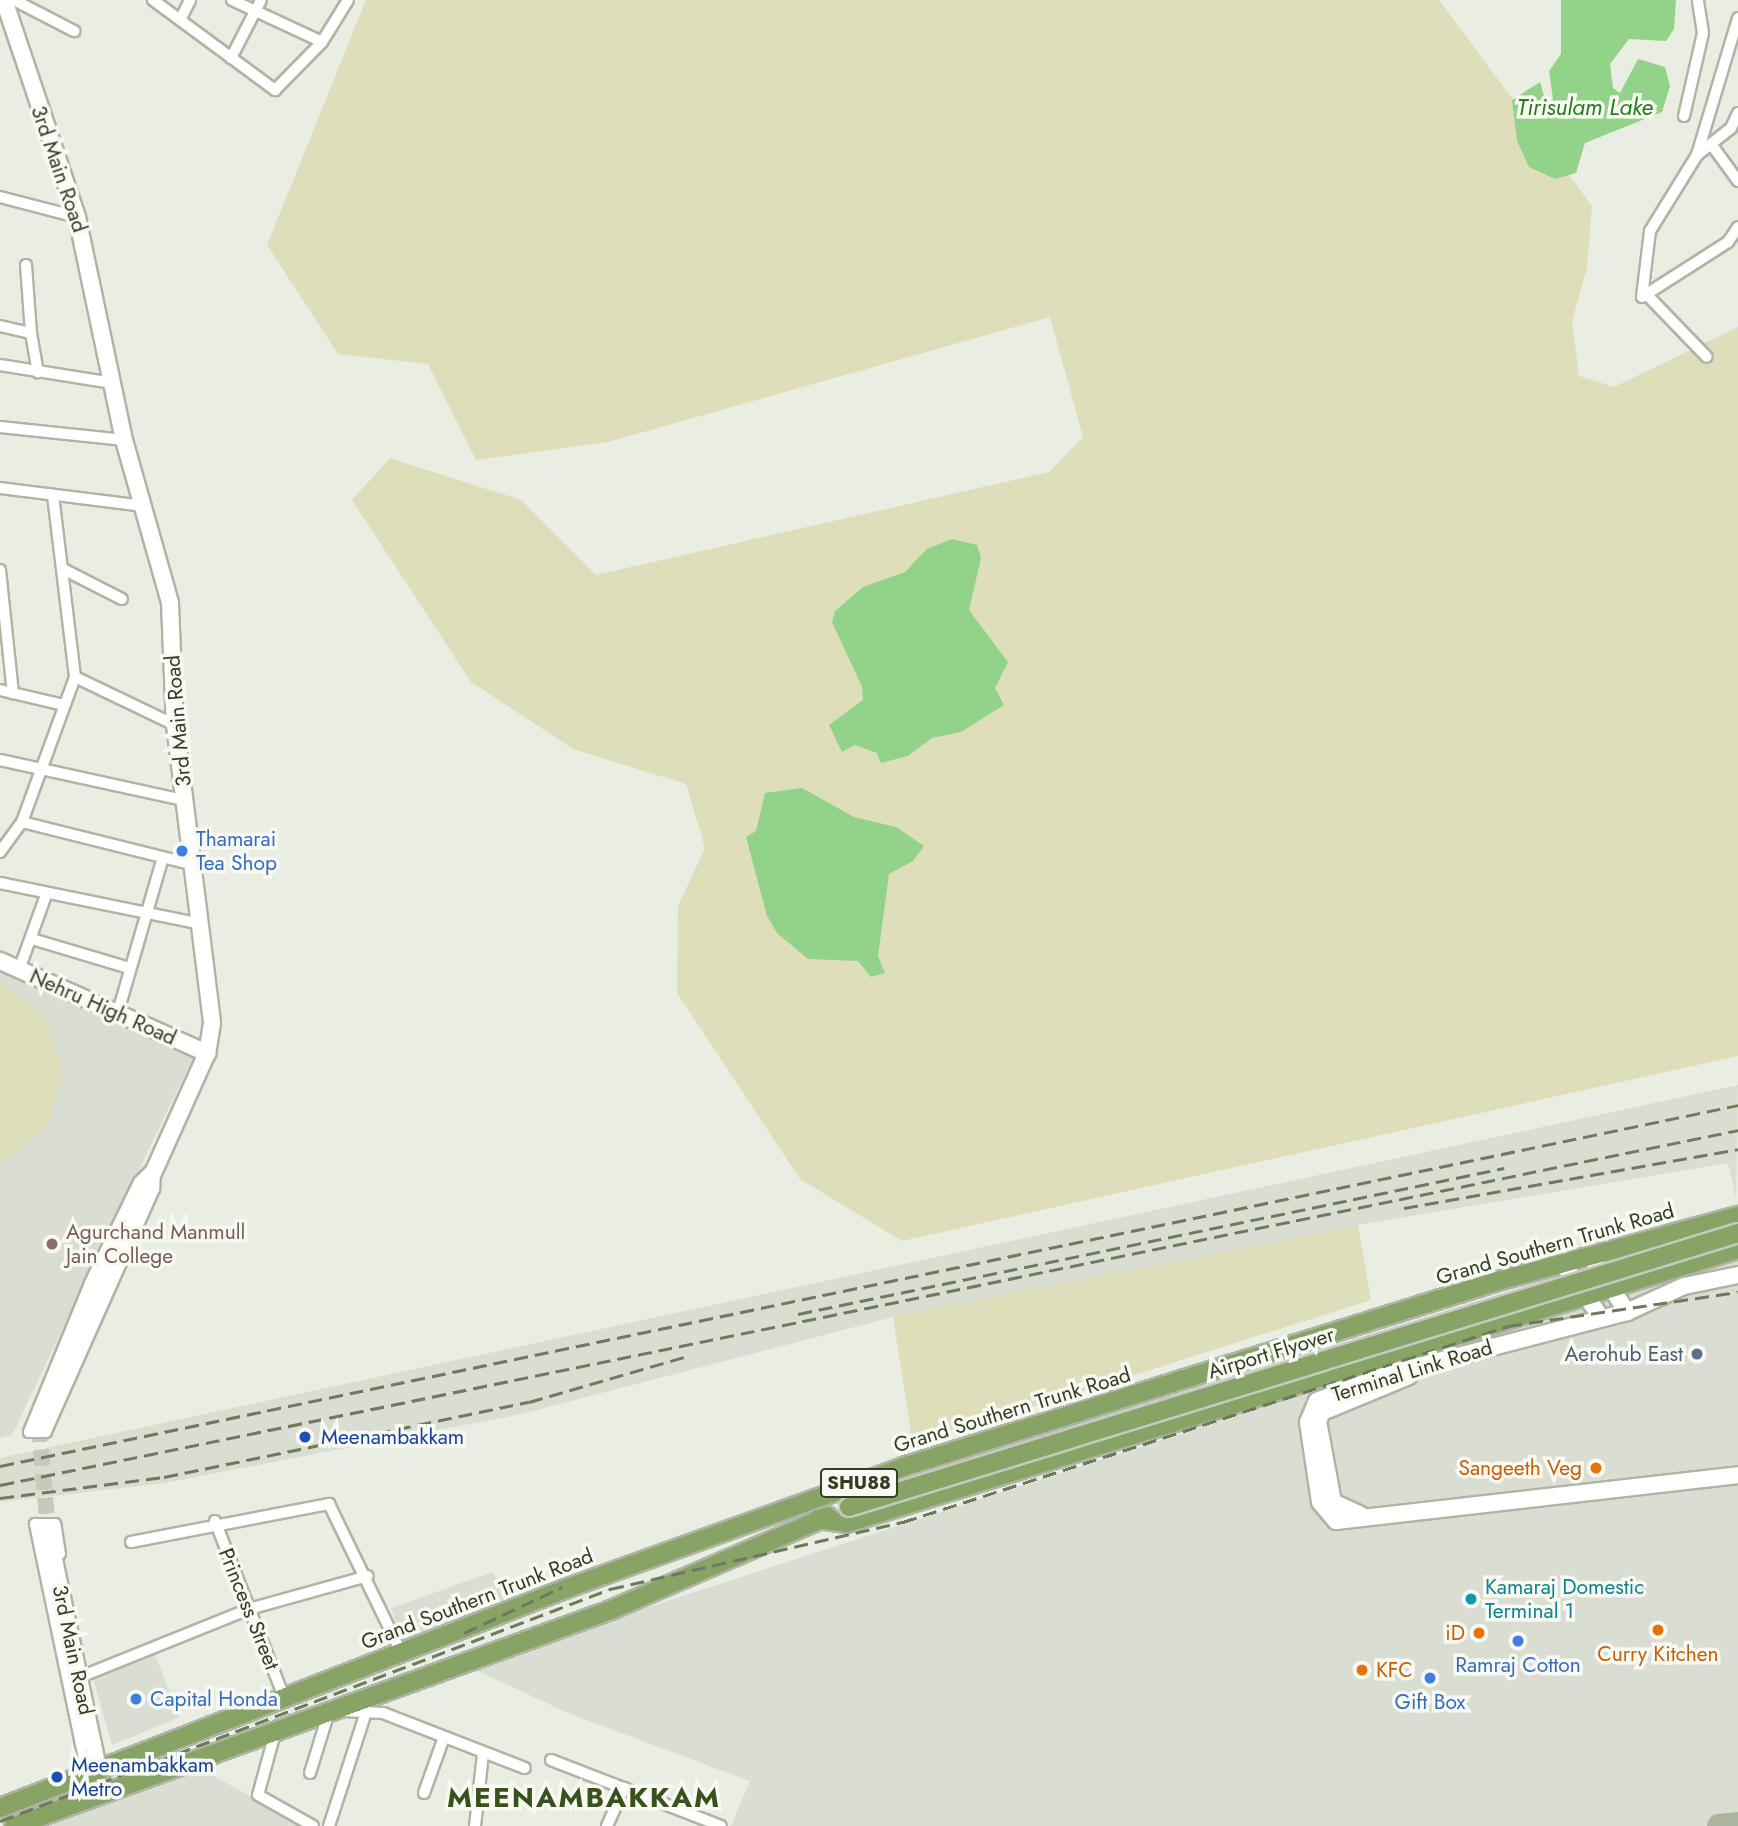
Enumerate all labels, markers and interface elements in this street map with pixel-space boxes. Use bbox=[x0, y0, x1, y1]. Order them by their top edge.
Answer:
water label: Tirisulam Lake bbox=[1517, 93, 1653, 121]
street label: 3rd Main Road bbox=[26, 102, 92, 236]
street label: 3rd Main Road bbox=[160, 654, 196, 788]
place label: Thamarai Tea Shop bbox=[196, 826, 277, 876]
marker: Thamarai Tea Shop bbox=[174, 843, 190, 859]
street label: Nehru High Road bbox=[26, 963, 180, 1051]
street label: Grand Southern Trunk Road bbox=[1433, 1198, 1677, 1290]
place label: Agurchand Manmull Jain College bbox=[66, 1219, 245, 1269]
marker: Agurchand Manmull Jain College bbox=[44, 1236, 60, 1252]
street label: Airport Flyover bbox=[1205, 1322, 1337, 1384]
street label: Terminal Link Road bbox=[1329, 1335, 1495, 1407]
place label: Aerohub East bbox=[1564, 1341, 1683, 1367]
marker: Aerohub East bbox=[1689, 1346, 1705, 1362]
street label: Grand Southern Trunk Road bbox=[890, 1362, 1134, 1458]
place label: Meenambakkam bbox=[321, 1424, 464, 1450]
marker: Meenambakkam bbox=[295, 1427, 315, 1447]
place label: Sangeeth Veg bbox=[1458, 1455, 1582, 1481]
marker: Sangeeth Veg bbox=[1588, 1460, 1604, 1476]
road number: SHU88 bbox=[819, 1468, 899, 1498]
street label: Grand Southern Trunk Road bbox=[357, 1543, 597, 1655]
street label: Princess Street bbox=[213, 1544, 285, 1674]
place label: Kamaraj Domestic Terminal 1 bbox=[1485, 1574, 1644, 1624]
street label: 3rd Main Road bbox=[47, 1583, 99, 1717]
marker: Kamaraj Domestic Terminal 1 bbox=[1463, 1591, 1479, 1607]
place label: iD bbox=[1445, 1620, 1465, 1646]
marker: Curry Kitchen bbox=[1650, 1622, 1666, 1638]
marker: iD bbox=[1471, 1625, 1487, 1641]
marker: Ramraj Cotton bbox=[1510, 1633, 1526, 1649]
place label: Curry Kitchen bbox=[1597, 1641, 1719, 1667]
place label: Ramraj Cotton bbox=[1455, 1652, 1581, 1678]
place label: KFC bbox=[1376, 1657, 1413, 1683]
marker: KFC bbox=[1354, 1662, 1370, 1678]
marker: Gift Box bbox=[1422, 1670, 1438, 1686]
place label: Capital Honda bbox=[150, 1686, 278, 1712]
place label: Gift Box bbox=[1395, 1689, 1465, 1715]
marker: Capital Honda bbox=[128, 1691, 144, 1707]
place label: Meenambakkam Metro bbox=[71, 1752, 214, 1802]
marker: Meenambakkam Metro bbox=[49, 1769, 65, 1785]
district label: MEENAMBAKKAM bbox=[449, 1781, 719, 1815]

